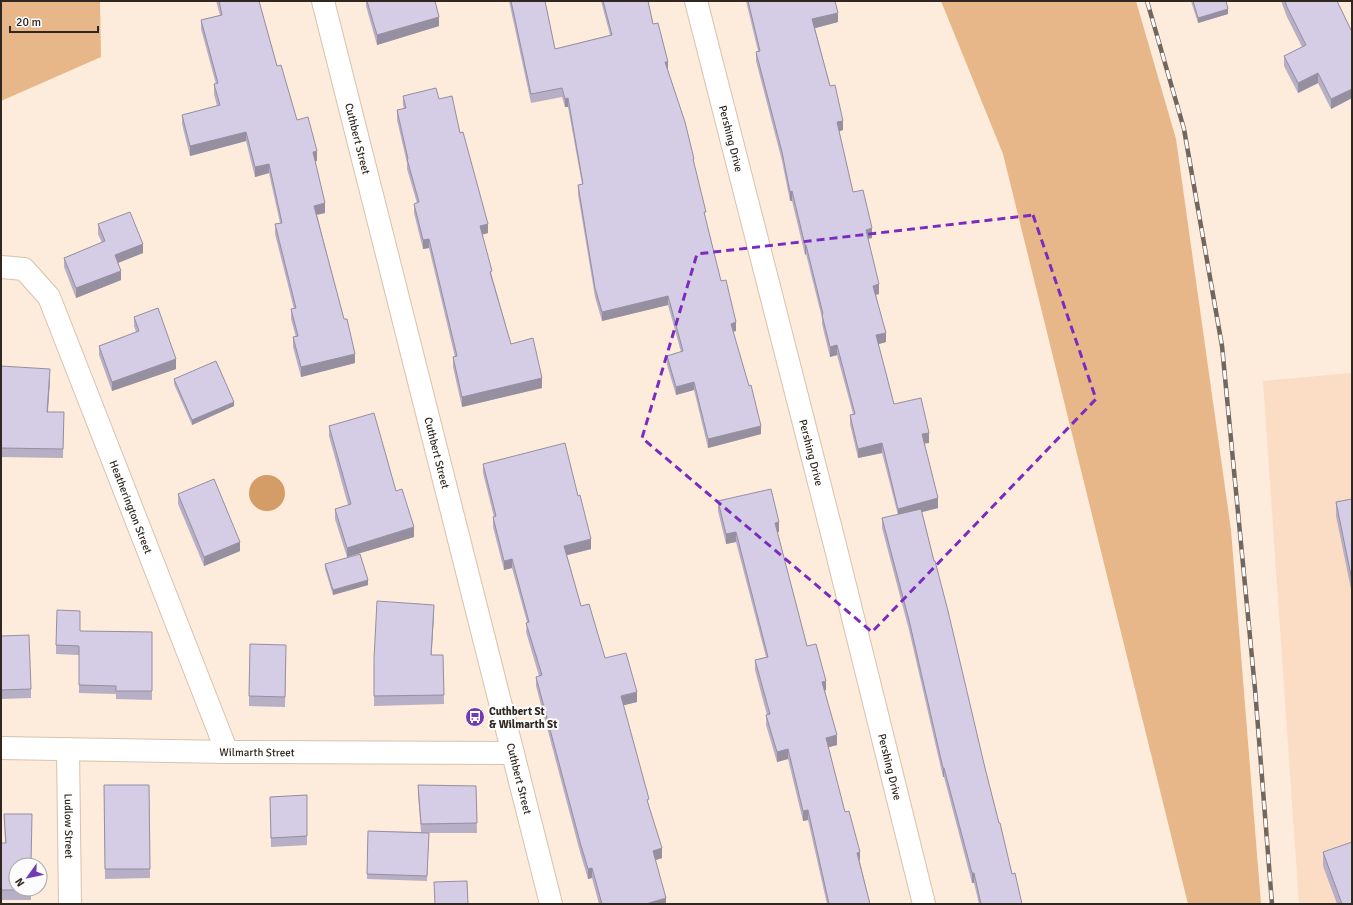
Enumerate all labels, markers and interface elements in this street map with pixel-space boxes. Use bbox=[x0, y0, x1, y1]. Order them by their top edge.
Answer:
scale bar bbox=[10, 8, 98, 34]
text: 20 m bbox=[16, 15, 41, 30]
street label: Cuthbert Street bbox=[343, 102, 373, 176]
street label: Pershing Drive bbox=[716, 104, 746, 173]
street label: Cuthbert Street bbox=[422, 416, 452, 490]
street label: Pershing Drive bbox=[797, 418, 826, 487]
street label: Heatherington Street bbox=[107, 458, 155, 556]
place label: Cuthbert St & Wilmarth St bbox=[489, 705, 557, 731]
bus stop icon: Cuthbert St & Wilmarth St bbox=[464, 706, 486, 728]
street label: Pershing Drive bbox=[875, 732, 905, 801]
street label: Cuthbert Street bbox=[504, 742, 535, 816]
street label: Wilmarth Street bbox=[219, 745, 295, 759]
street label: Ludlow Street bbox=[62, 793, 76, 859]
north arrow bbox=[8, 857, 48, 897]
text: N bbox=[12, 875, 28, 889]

